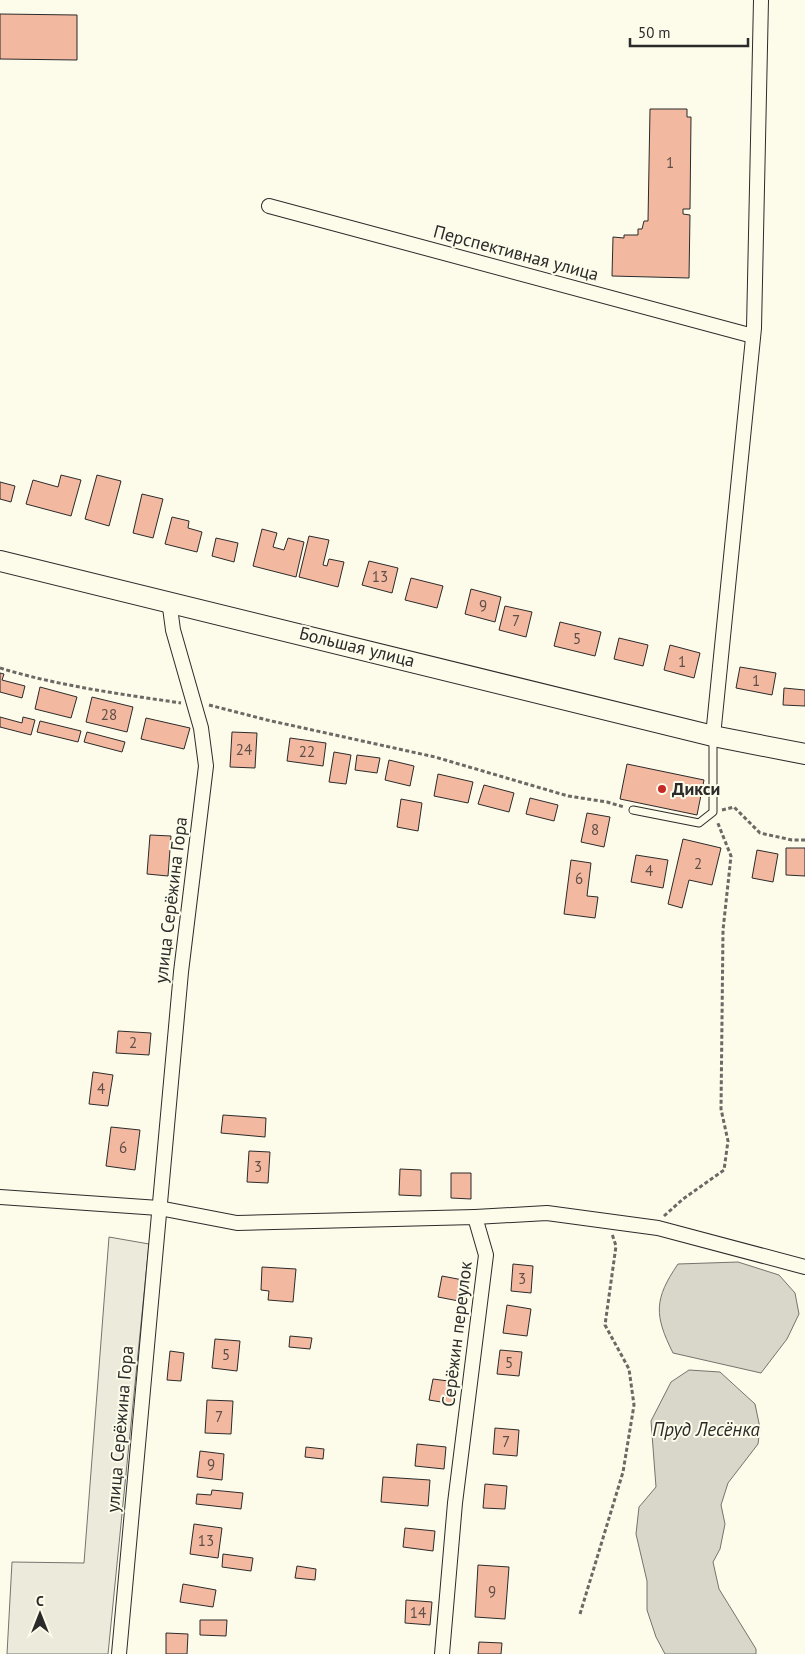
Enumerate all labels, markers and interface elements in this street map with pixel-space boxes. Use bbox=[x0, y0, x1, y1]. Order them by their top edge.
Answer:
scale bar bbox=[630, 15, 748, 47]
text: 50 m bbox=[638, 23, 671, 42]
house number: 1 bbox=[666, 153, 674, 172]
street label: Перспективная улица bbox=[431, 219, 601, 286]
house number: 13 bbox=[372, 567, 388, 586]
house number: 9 bbox=[479, 596, 487, 615]
house number: 7 bbox=[512, 611, 520, 630]
street label: Большая улица bbox=[297, 621, 417, 672]
house number: 5 bbox=[573, 629, 581, 648]
house number: 1 bbox=[678, 652, 686, 671]
house number: 1 bbox=[752, 671, 760, 690]
house number: 28 bbox=[101, 705, 117, 724]
house number: 24 bbox=[236, 740, 252, 759]
house number: 22 bbox=[299, 742, 315, 761]
place label: Дикси bbox=[672, 777, 720, 800]
marker: Дикси bbox=[656, 783, 668, 795]
street label: улица Серёжина Гора bbox=[149, 815, 192, 985]
house number: 8 bbox=[591, 820, 599, 839]
house number: 2 bbox=[694, 854, 702, 873]
house number: 4 bbox=[645, 861, 653, 880]
house number: 6 bbox=[575, 869, 583, 888]
house number: 2 bbox=[129, 1033, 137, 1052]
house number: 4 bbox=[97, 1079, 105, 1098]
house number: 6 bbox=[119, 1138, 127, 1157]
house number: 3 bbox=[254, 1157, 262, 1176]
street label: Серёжин переулок bbox=[436, 1259, 477, 1408]
house number: 3 bbox=[518, 1269, 526, 1288]
street label: улица Серёжина Гора bbox=[101, 1344, 138, 1513]
house number: 5 bbox=[222, 1345, 230, 1364]
house number: 5 bbox=[505, 1353, 513, 1372]
house number: 7 bbox=[215, 1407, 223, 1426]
water label: Пруд Лесёнка bbox=[652, 1417, 760, 1441]
house number: 7 bbox=[502, 1432, 510, 1451]
house number: 9 bbox=[207, 1455, 215, 1474]
house number: 13 bbox=[198, 1531, 214, 1550]
house number: 9 bbox=[488, 1582, 496, 1601]
north arrow bbox=[15, 1589, 65, 1639]
text: С bbox=[36, 1592, 44, 1610]
house number: 14 bbox=[410, 1603, 426, 1622]

